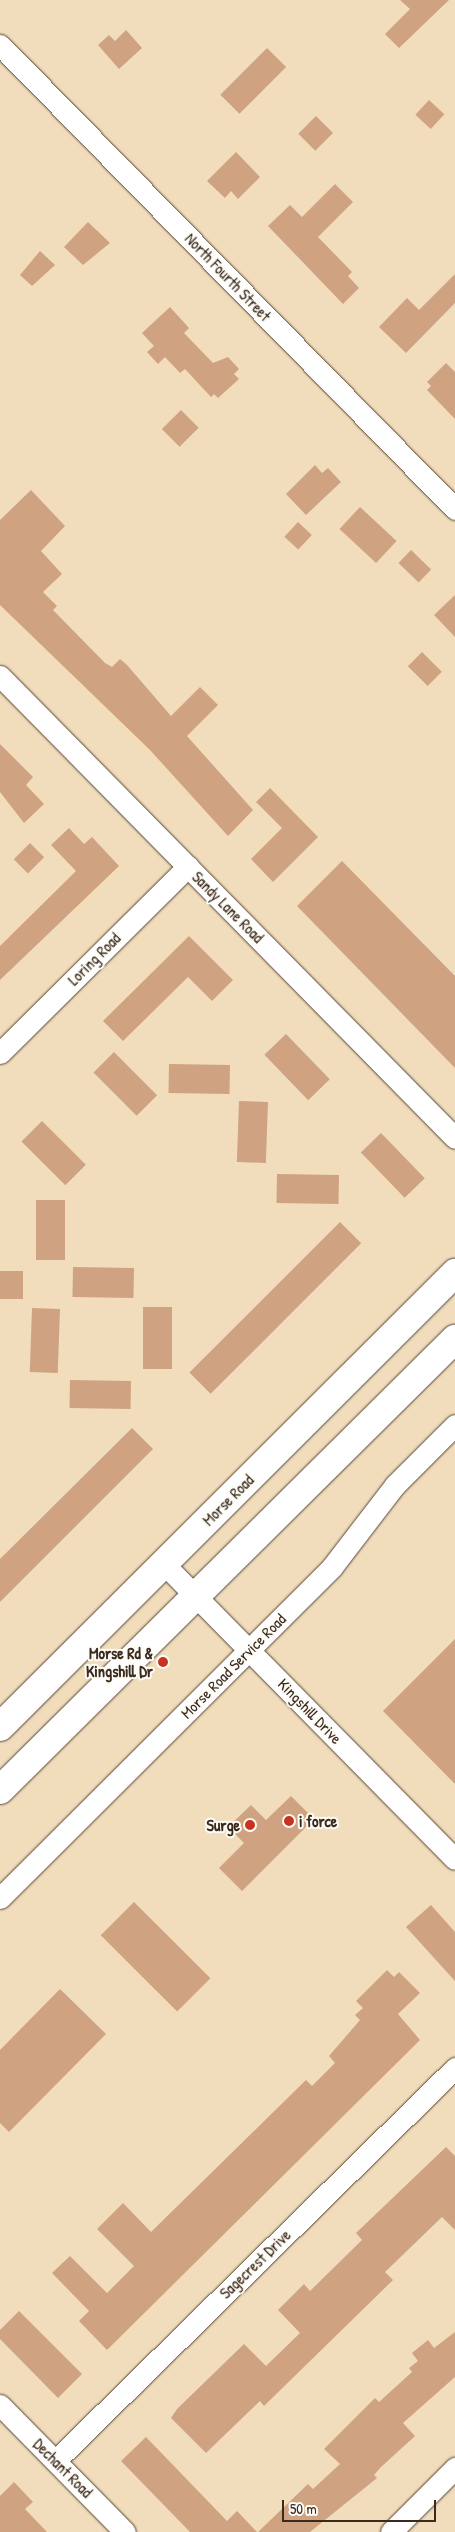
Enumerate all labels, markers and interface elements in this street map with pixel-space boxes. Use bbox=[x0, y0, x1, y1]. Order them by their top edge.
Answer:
street label: North Fourth Street bbox=[181, 229, 275, 325]
street label: Sandy Lane Road bbox=[188, 867, 268, 947]
street label: Loring Road bbox=[64, 929, 124, 989]
street label: Morse Road bbox=[198, 1470, 258, 1530]
street label: Morse Road Service Road bbox=[177, 1610, 289, 1722]
place label: Morse Rd & Kingshill Dr bbox=[86, 1643, 153, 1681]
marker: Morse Rd & Kingshill Dr bbox=[157, 1656, 169, 1668]
street label: Kingshill Drive bbox=[274, 1674, 346, 1748]
place label: i force bbox=[299, 1811, 337, 1831]
place label: Surge bbox=[207, 1815, 240, 1835]
marker: i force bbox=[283, 1815, 295, 1827]
marker: Surge bbox=[244, 1819, 256, 1831]
street label: Sagecrest Drive bbox=[215, 2225, 295, 2303]
street label: Dechant Road bbox=[29, 2434, 97, 2502]
scale bar bbox=[285, 2490, 439, 2522]
text: 50 m bbox=[290, 2498, 317, 2519]

